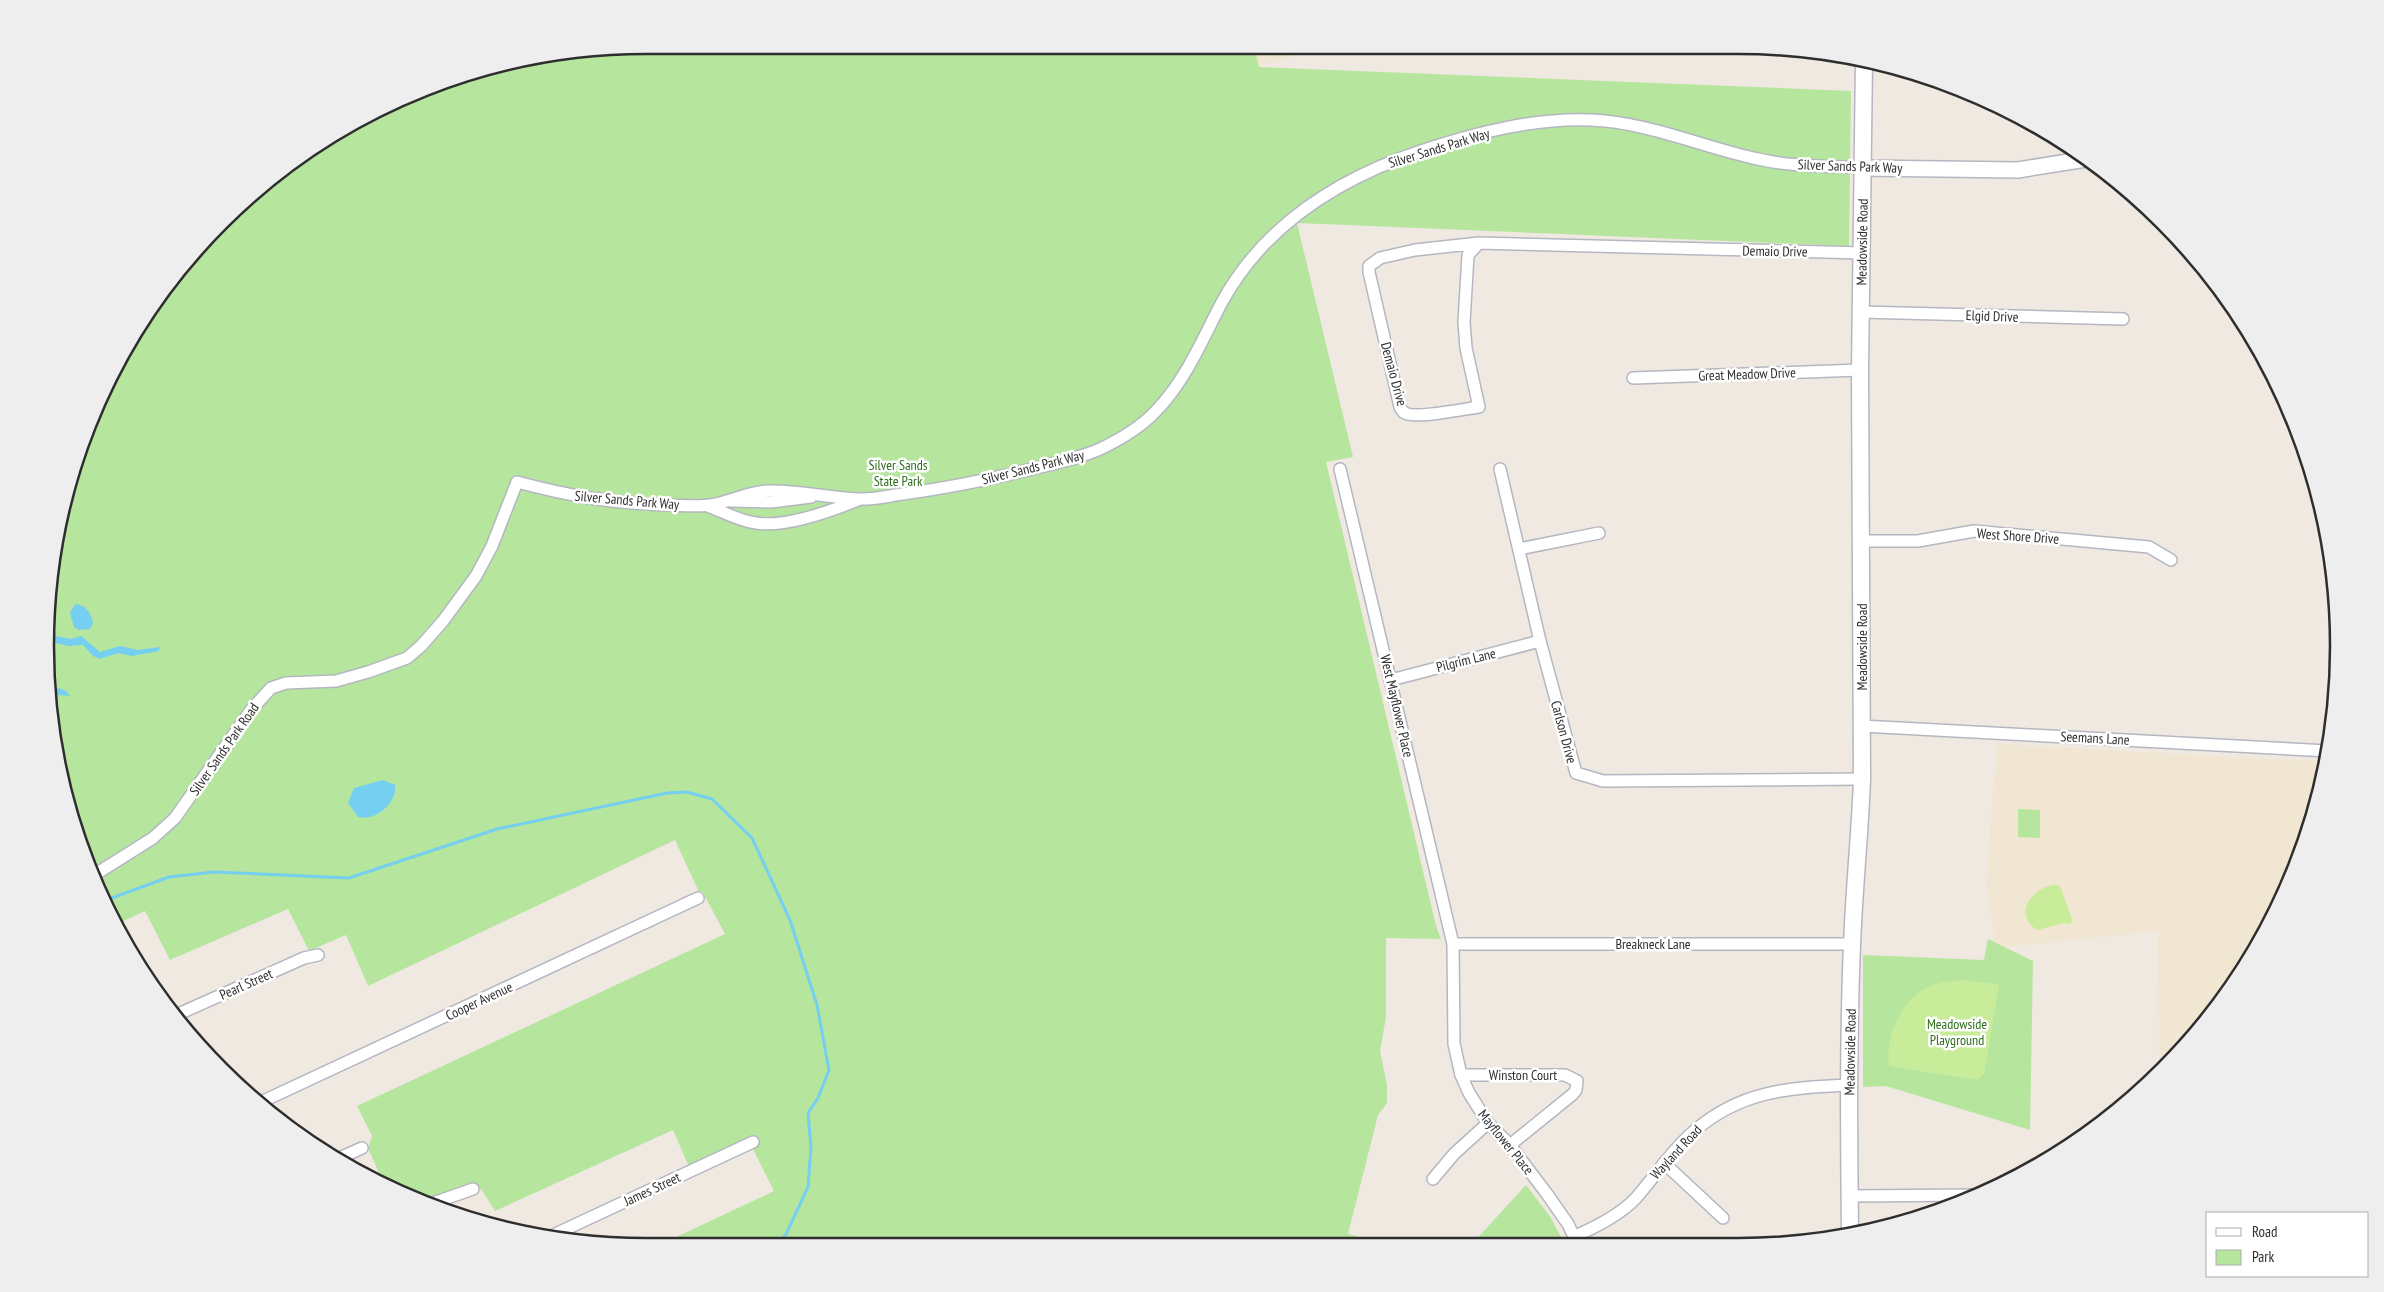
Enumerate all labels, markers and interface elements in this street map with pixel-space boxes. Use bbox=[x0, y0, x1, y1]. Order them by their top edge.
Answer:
street label: Silver Sands Park Way bbox=[1386, 124, 1492, 172]
street label: Silver Sands Park Way bbox=[1797, 155, 1903, 177]
street label: Meadowside Road bbox=[1852, 198, 1872, 286]
street label: Demaio Drive bbox=[1742, 241, 1808, 261]
street label: Elgid Drive bbox=[1965, 306, 2019, 326]
street label: Demaio Drive bbox=[1377, 340, 1411, 408]
street label: Great Meadow Drive bbox=[1698, 363, 1796, 385]
street label: Silver Sands Park Way bbox=[980, 445, 1087, 488]
park label: Silver Sands State Park bbox=[869, 456, 928, 490]
street label: Silver Sands Park Way bbox=[574, 486, 681, 514]
street label: West Shore Drive bbox=[1976, 524, 2060, 548]
street label: Meadowside Road bbox=[1853, 603, 1871, 691]
street label: Pilgrim Lane bbox=[1434, 644, 1498, 676]
street label: West Mayflower Place bbox=[1376, 653, 1418, 759]
street label: Silver Sands Park Road bbox=[185, 699, 263, 799]
street label: Carlson Drive bbox=[1547, 699, 1581, 766]
street label: Seemans Lane bbox=[2060, 727, 2130, 749]
street label: Breakneck Lane bbox=[1615, 935, 1691, 953]
street label: Pearl Street bbox=[217, 964, 276, 1004]
street label: Cooper Avenue bbox=[443, 978, 516, 1024]
street label: Meadowside Road bbox=[1840, 1008, 1860, 1096]
park label: Meadowside Playground bbox=[1927, 1015, 1987, 1049]
street label: Winston Court bbox=[1489, 1066, 1557, 1084]
street label: Mayflower Place bbox=[1474, 1106, 1538, 1178]
street label: Wayland Road bbox=[1646, 1121, 1706, 1183]
street label: James Street bbox=[620, 1168, 683, 1210]
legend bbox=[2206, 1212, 2369, 1277]
text: Road bbox=[2252, 1222, 2278, 1241]
text: Park bbox=[2252, 1247, 2274, 1266]

